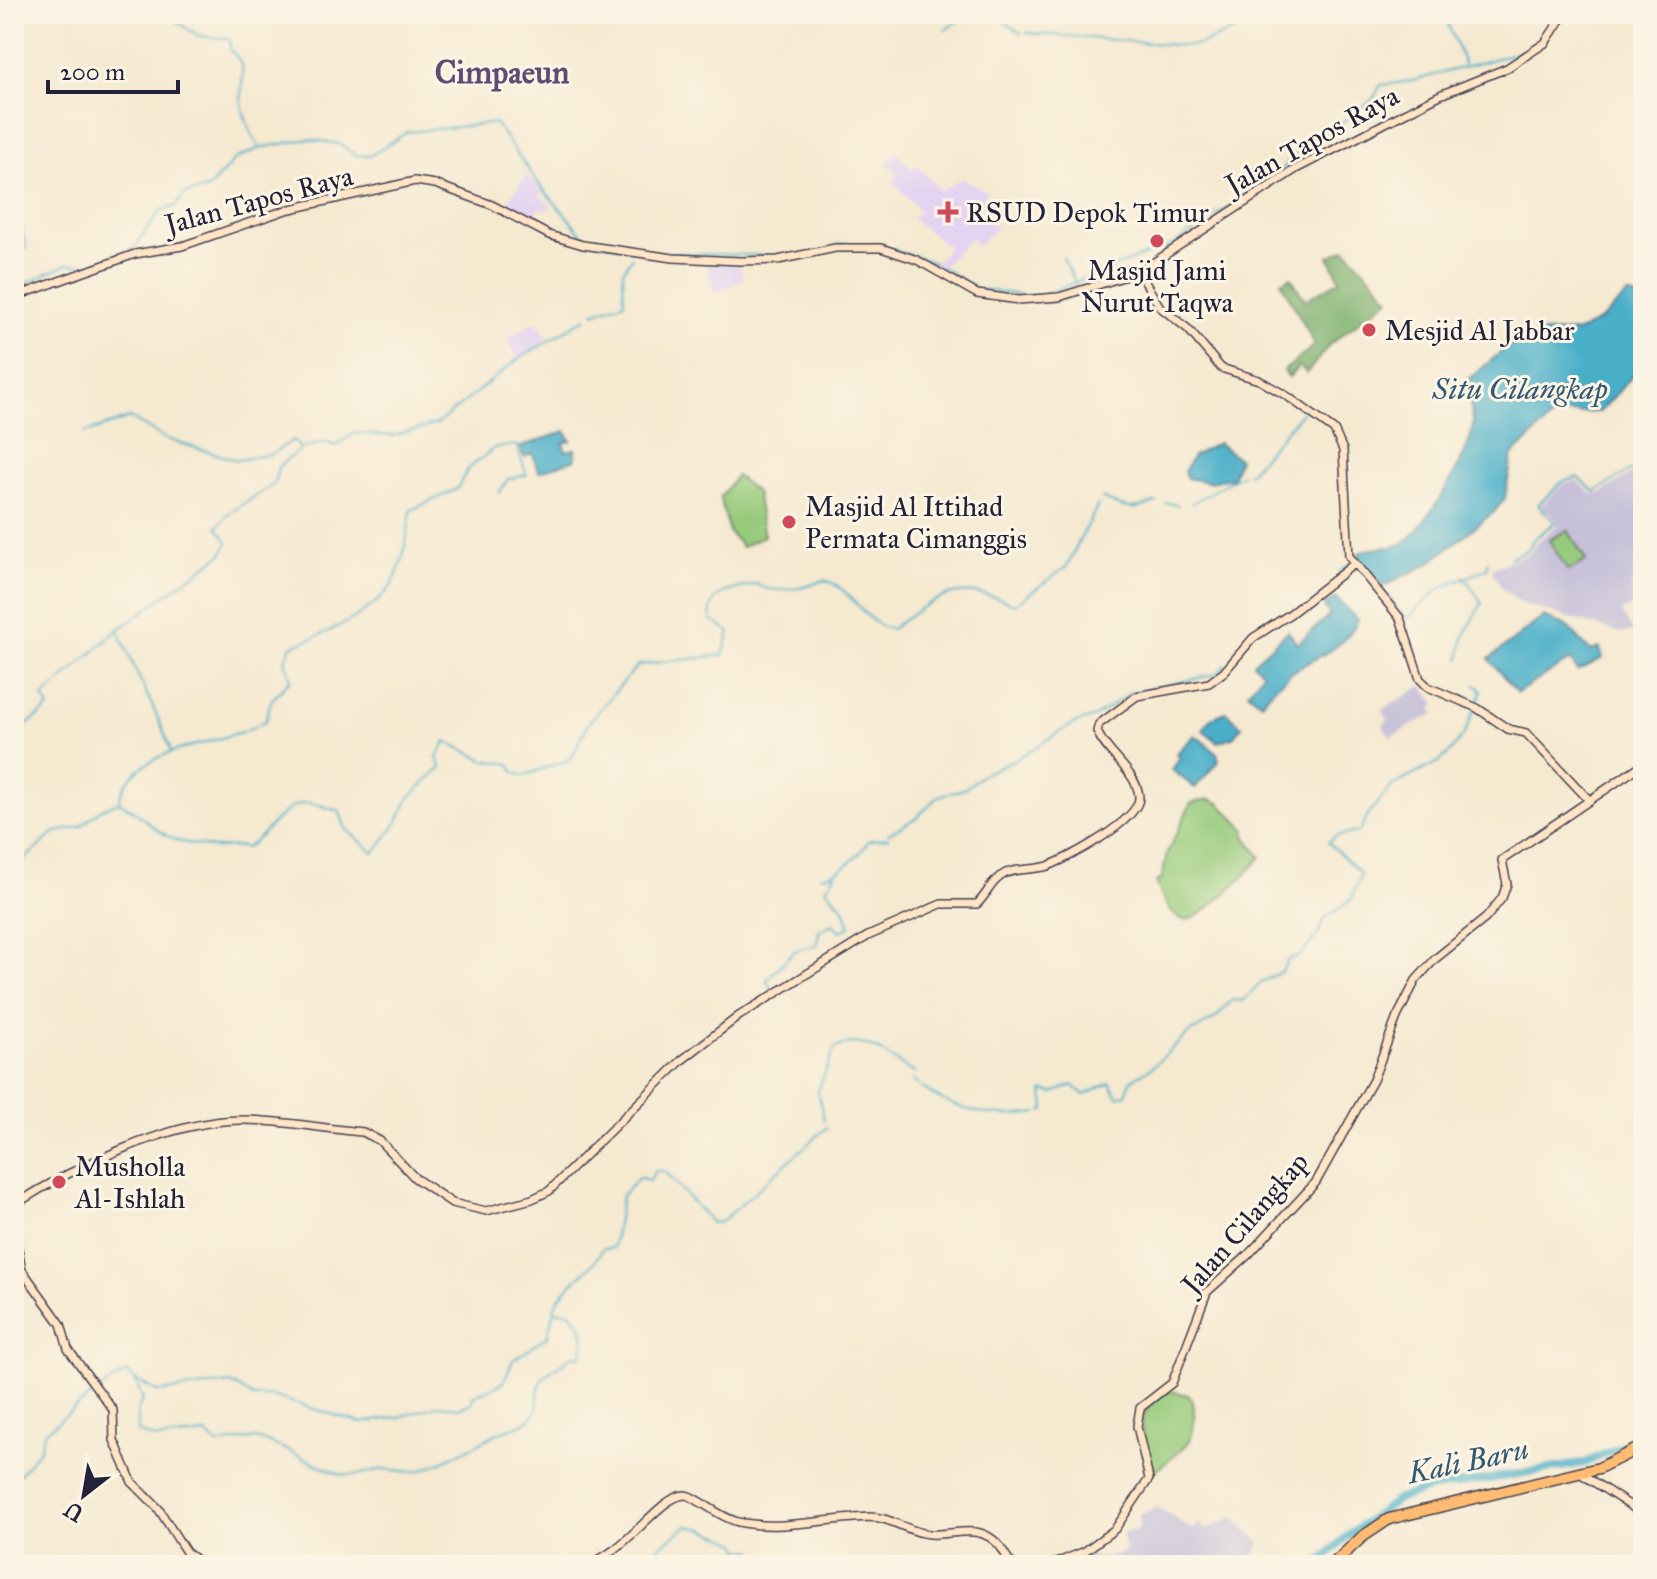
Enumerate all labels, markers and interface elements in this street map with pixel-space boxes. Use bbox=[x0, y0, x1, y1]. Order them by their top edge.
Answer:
scale bar bbox=[48, 44, 178, 94]
district label: Cimpaeun bbox=[435, 53, 570, 92]
text: 200 m bbox=[60, 57, 125, 87]
street label: Jalan Tapos Raya bbox=[1216, 78, 1405, 204]
street label: Jalan Tapos Raya bbox=[158, 158, 357, 243]
place label: RSUD Depok Timur bbox=[966, 195, 1209, 230]
marker: RSUD Depok Timur bbox=[937, 201, 959, 223]
marker: Masjid Jami Nurut Taqwa bbox=[1148, 232, 1166, 250]
place label: Masjid Jami Nurut Taqwa bbox=[1081, 253, 1233, 320]
place label: Mesjid Al Jabbar bbox=[1385, 313, 1575, 348]
marker: Mesjid Al Jabbar bbox=[1360, 321, 1378, 339]
water label: Situ Cilangkap bbox=[1431, 371, 1608, 408]
place label: Masjid Al Ittihad Permata Cimanggis bbox=[805, 489, 1027, 556]
marker: Masjid Al Ittihad Permata Cimanggis bbox=[780, 513, 798, 531]
street label: Jalan Cilangkap bbox=[1172, 1145, 1316, 1303]
place label: Musholla Al-Ishlah bbox=[74, 1149, 186, 1216]
marker: Musholla Al-Ishlah bbox=[50, 1173, 68, 1191]
water label: Kali Baru bbox=[1402, 1431, 1532, 1492]
north arrow bbox=[44, 1455, 124, 1535]
text: U bbox=[59, 1495, 88, 1528]

